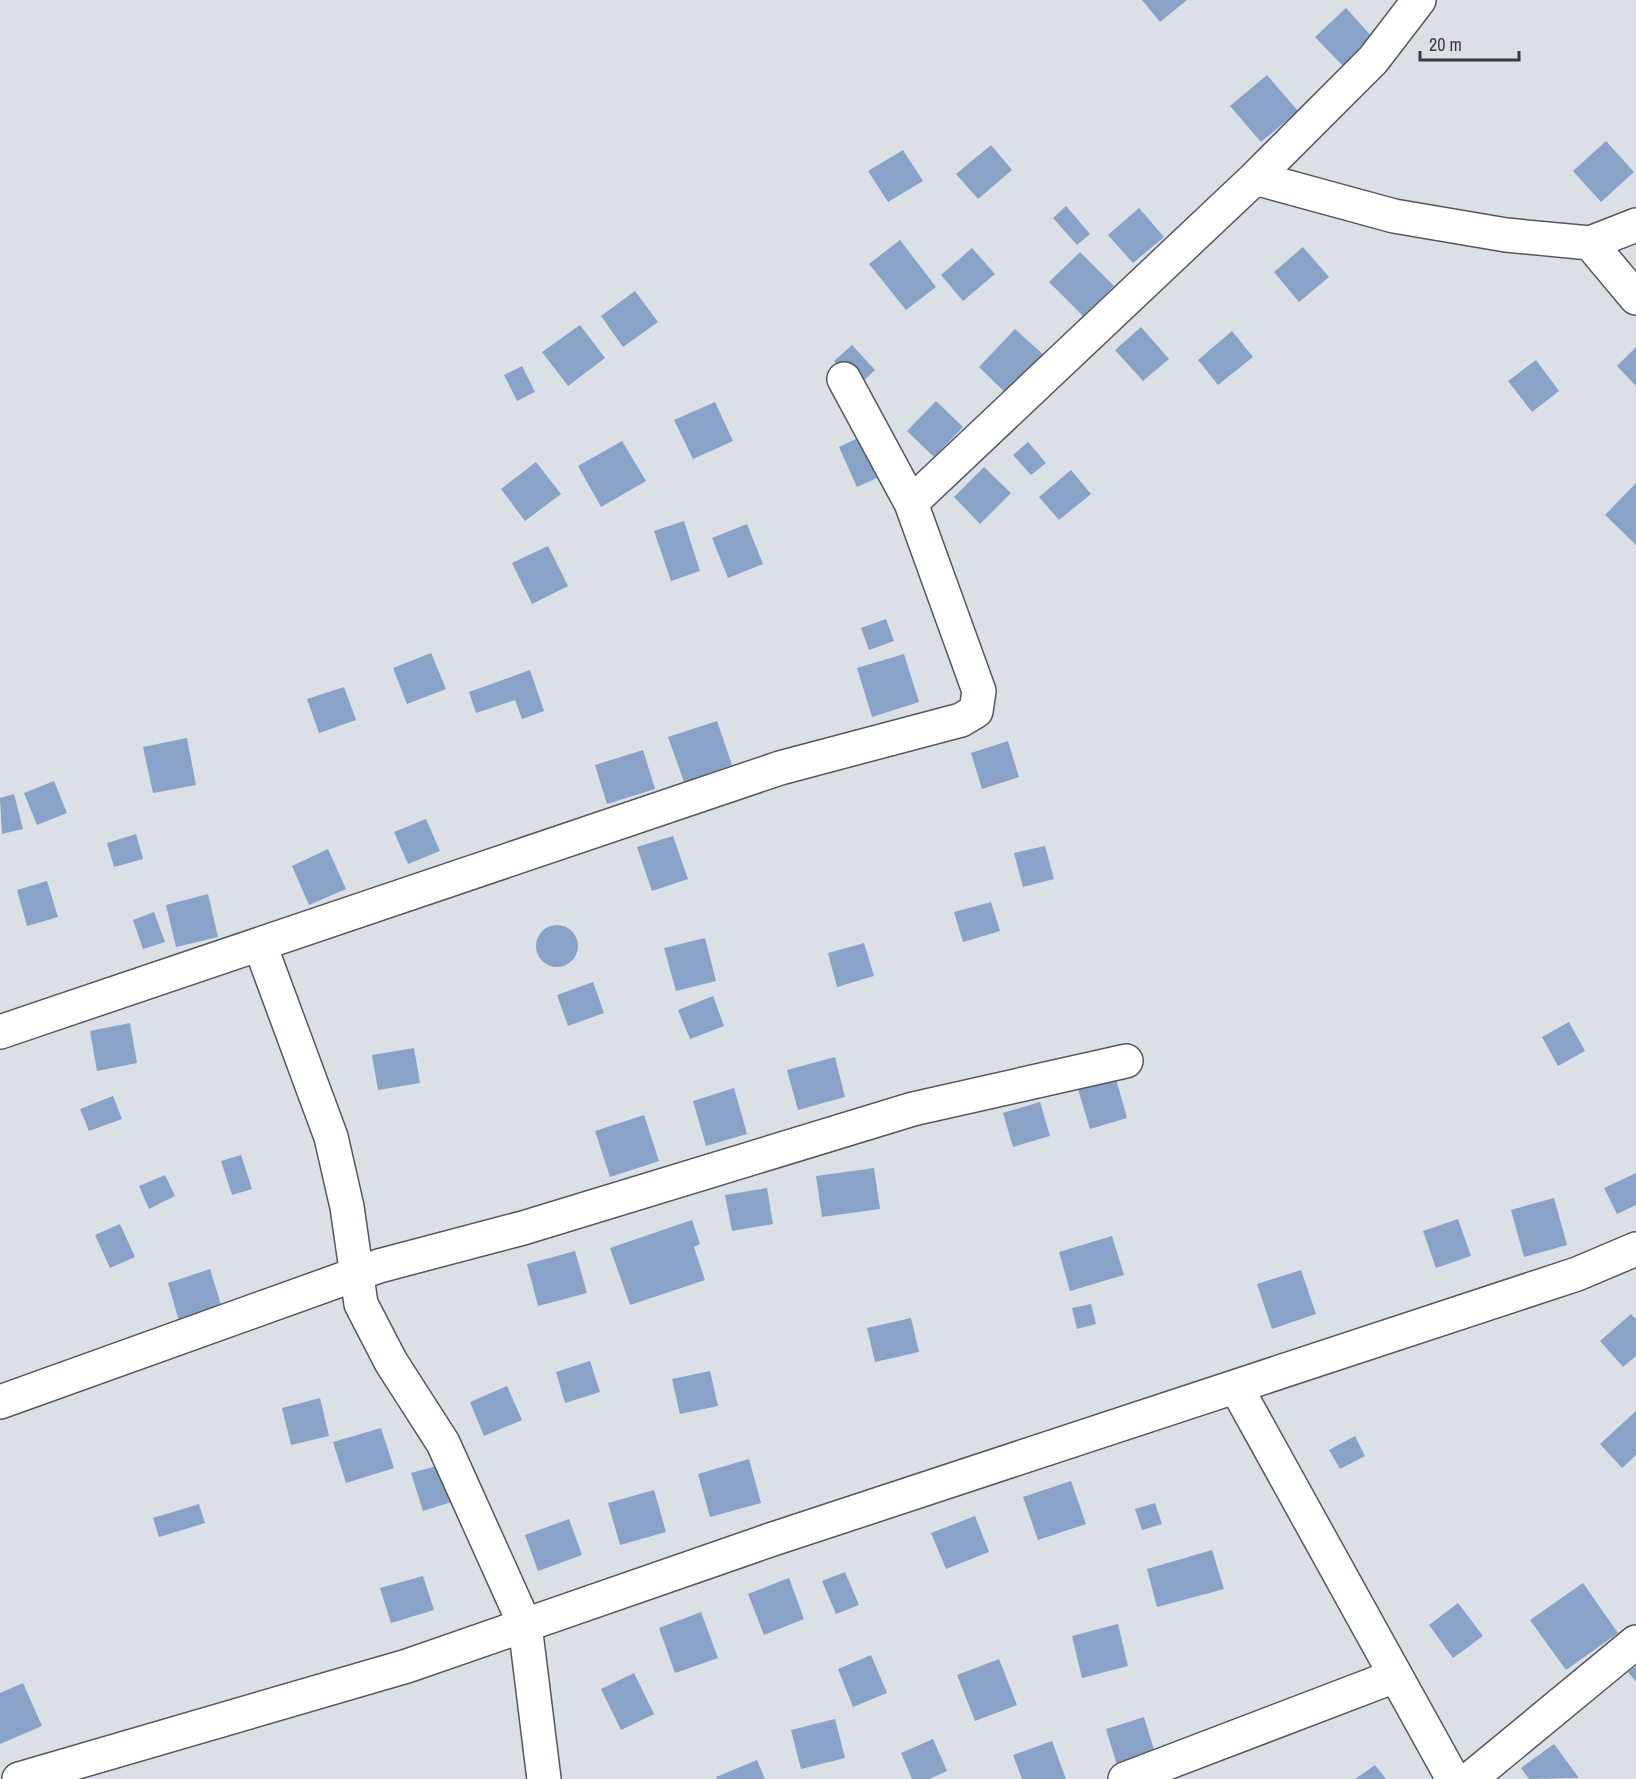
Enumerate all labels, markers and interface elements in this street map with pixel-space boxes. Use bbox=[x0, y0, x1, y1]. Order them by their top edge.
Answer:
scale bar bbox=[1420, 24, 1519, 62]
text: 20 m bbox=[1429, 32, 1462, 57]

